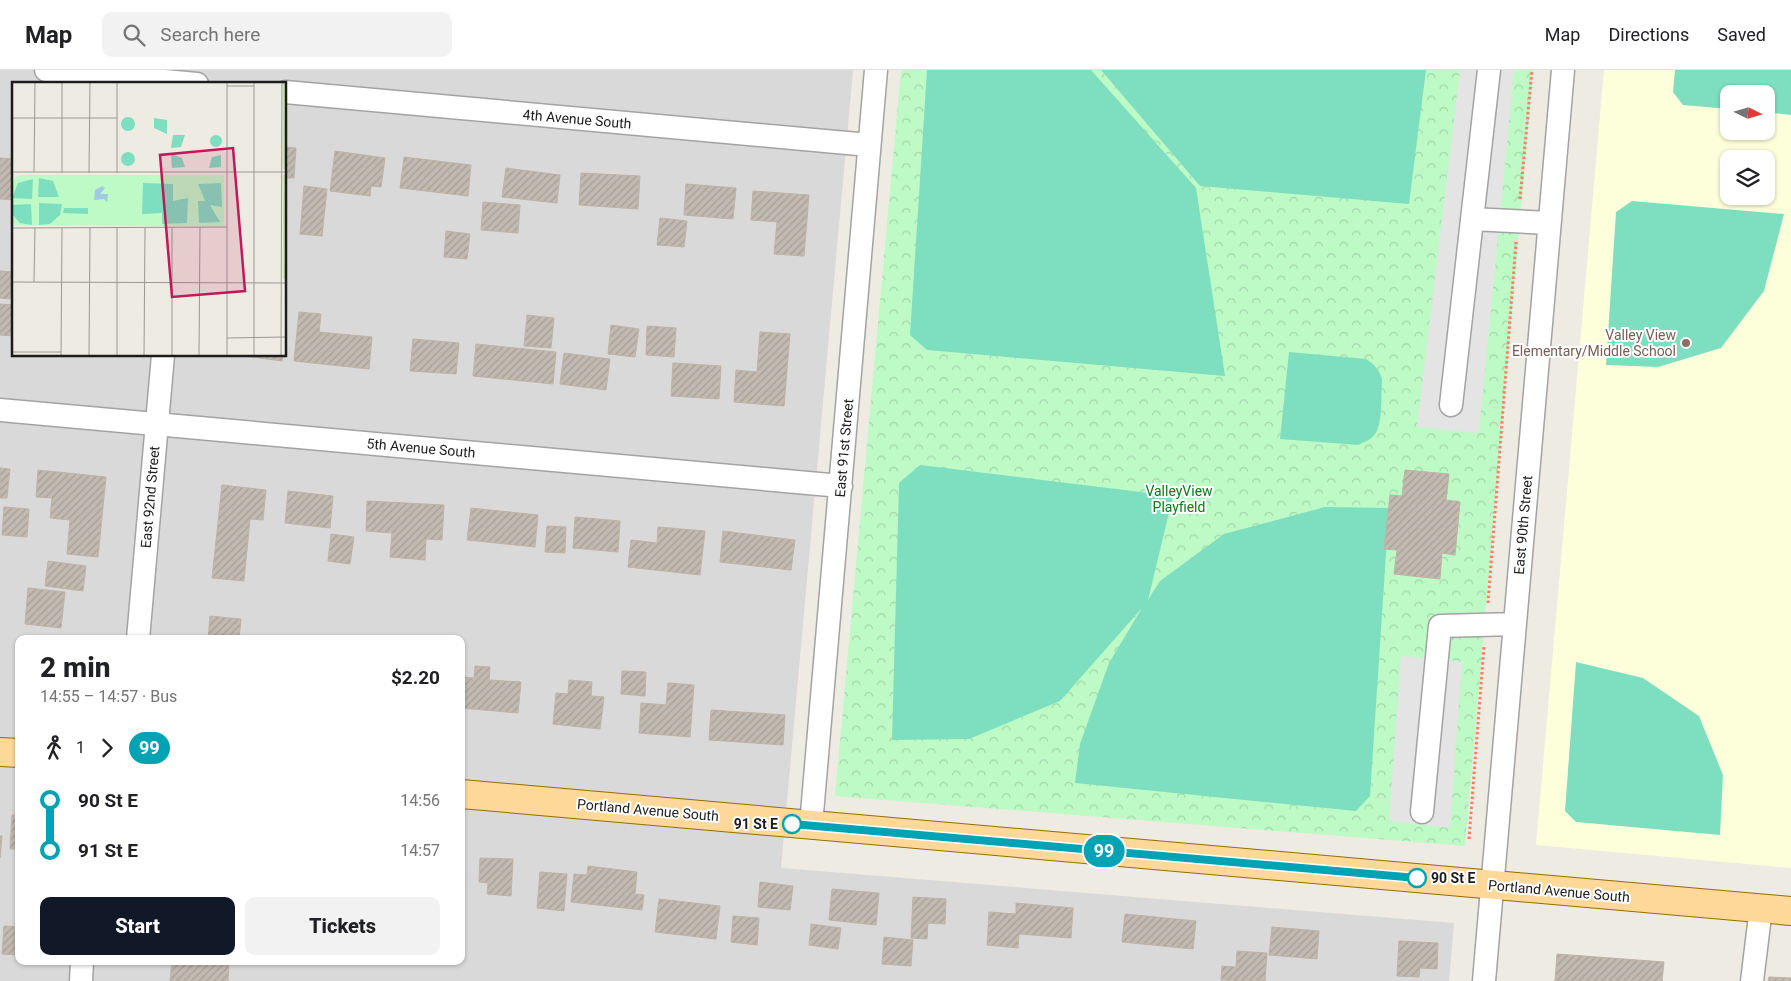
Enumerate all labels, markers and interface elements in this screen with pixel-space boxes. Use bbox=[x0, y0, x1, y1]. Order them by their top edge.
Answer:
search box bbox=[102, 12, 452, 57]
text: Map bbox=[25, 21, 72, 49]
icon: search bbox=[120, 21, 148, 49]
text: Search here bbox=[160, 23, 260, 46]
text: Map bbox=[1545, 24, 1580, 45]
text: Directions bbox=[1608, 24, 1689, 45]
text: Saved bbox=[1717, 24, 1766, 45]
inset map bbox=[12, 82, 286, 356]
north arrow bbox=[1720, 85, 1775, 140]
map controls bbox=[1720, 85, 1775, 205]
street label: 4th Avenue South bbox=[522, 106, 632, 132]
button: layers bbox=[1720, 150, 1775, 205]
place label: Valley View Elementary/Middle School bbox=[1512, 327, 1676, 359]
marker: Valley View Elementary/Middle School bbox=[1680, 337, 1692, 349]
street label: East 91st Street bbox=[832, 398, 856, 498]
street label: 5th Avenue South bbox=[366, 435, 476, 461]
street label: East 92nd Street bbox=[138, 445, 162, 549]
street label: East 90th Street bbox=[1511, 474, 1535, 575]
park label: ValleyView Playfield bbox=[1145, 483, 1213, 515]
text: 2 min bbox=[40, 651, 111, 684]
text: $2.20 bbox=[391, 666, 440, 689]
text: 14:55 – 14:57 · Bus bbox=[40, 687, 177, 706]
icon: walk bbox=[40, 734, 68, 762]
icon: forward bbox=[93, 734, 121, 762]
text: 99 bbox=[139, 737, 160, 758]
text: 1 bbox=[76, 738, 85, 757]
text: 90 St E bbox=[78, 789, 138, 812]
text: 14:56 bbox=[400, 791, 440, 810]
street label: Portland Avenue South bbox=[577, 796, 719, 824]
marker: 91 St E bbox=[782, 814, 802, 834]
place label: 91 St E bbox=[734, 816, 778, 832]
line badge: 99 bbox=[1082, 835, 1126, 867]
text: 91 St E bbox=[78, 839, 138, 862]
text: 99 bbox=[1094, 840, 1114, 861]
text: 14:57 bbox=[400, 841, 440, 860]
marker: 90 St E bbox=[1407, 868, 1427, 888]
place label: 90 St E bbox=[1431, 870, 1475, 886]
street label: Portland Avenue South bbox=[1488, 877, 1630, 905]
button: Start bbox=[40, 897, 235, 955]
button: Tickets bbox=[245, 897, 440, 955]

